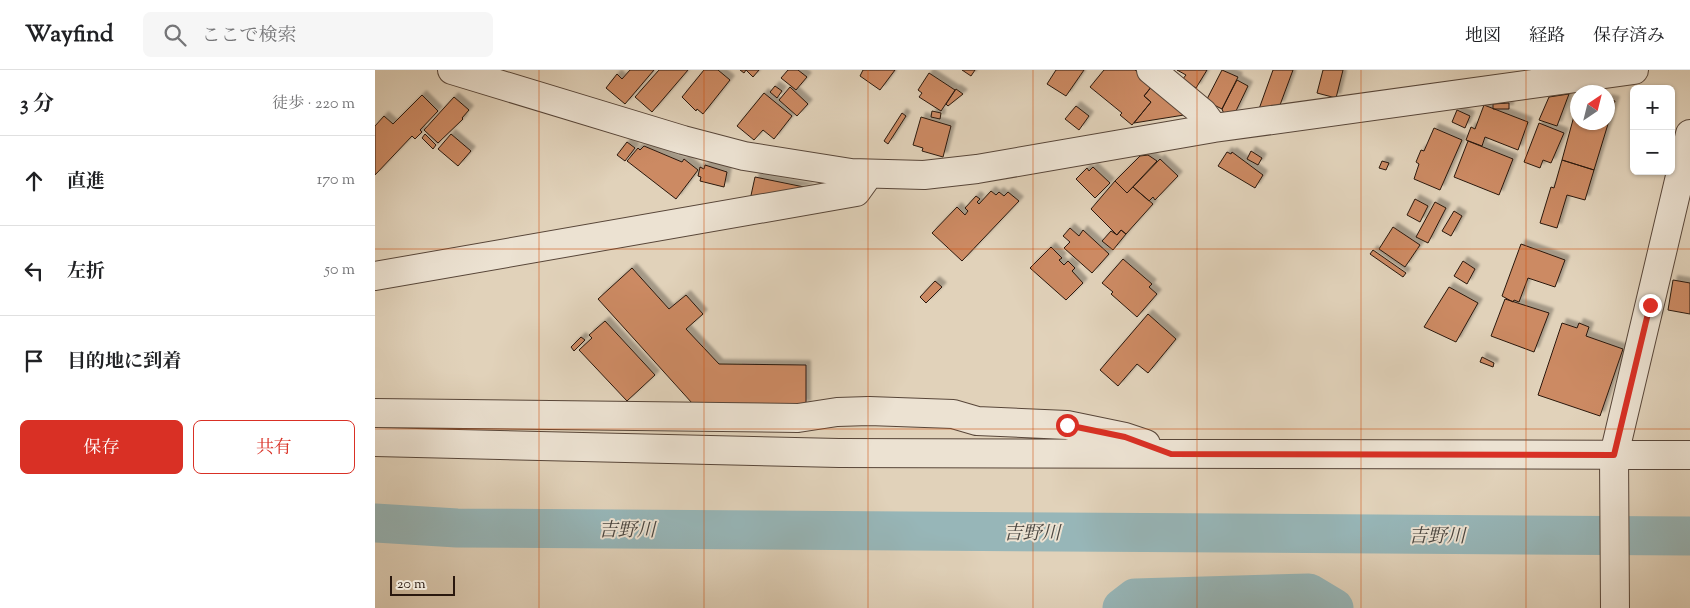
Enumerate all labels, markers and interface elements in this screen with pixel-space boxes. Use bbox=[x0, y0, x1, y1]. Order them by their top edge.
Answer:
search box bbox=[143, 12, 493, 57]
text: Wayfind bbox=[25, 18, 113, 52]
icon: search bbox=[161, 21, 189, 49]
text: ここで検索 bbox=[201, 23, 296, 50]
text: 地図 bbox=[1465, 24, 1501, 50]
text: 経路 bbox=[1529, 24, 1565, 50]
text: 保存済み bbox=[1593, 24, 1665, 50]
north arrow bbox=[1570, 85, 1615, 130]
map controls bbox=[1630, 85, 1675, 175]
button: + bbox=[1630, 85, 1675, 130]
text: 3 分 bbox=[20, 90, 54, 120]
text: 徒歩 · 220 m bbox=[272, 93, 355, 116]
button: − bbox=[1630, 130, 1675, 175]
icon: ahead bbox=[20, 167, 48, 195]
text: 直進 bbox=[67, 169, 105, 196]
text: 170 m bbox=[317, 169, 355, 192]
icon: left bbox=[20, 257, 48, 285]
text: 左折 bbox=[67, 259, 105, 286]
text: 50 m bbox=[324, 259, 355, 282]
route end bbox=[1639, 294, 1662, 317]
icon: arrive bbox=[20, 347, 48, 375]
text: 目的地に到着 bbox=[67, 349, 181, 376]
route start bbox=[1056, 414, 1079, 437]
button: 保存 bbox=[20, 420, 183, 474]
button: 共有 bbox=[193, 420, 355, 474]
water label: 吉野川 bbox=[598, 518, 657, 545]
water label: 吉野川 bbox=[1003, 521, 1062, 548]
water label: 吉野川 bbox=[1408, 524, 1467, 551]
scale bar bbox=[390, 573, 455, 596]
text: 20 m bbox=[397, 575, 426, 595]

